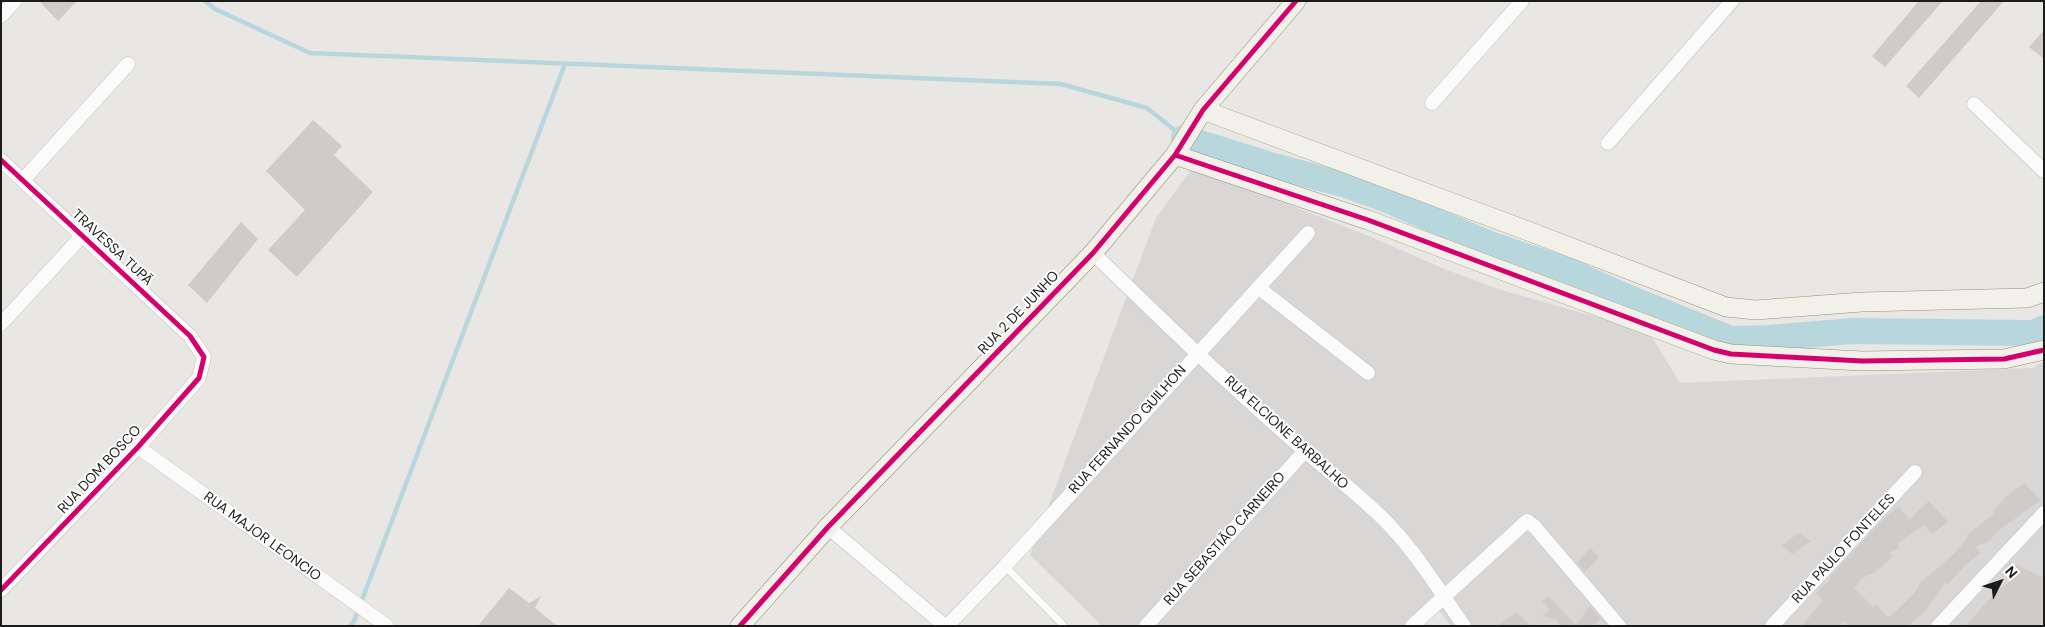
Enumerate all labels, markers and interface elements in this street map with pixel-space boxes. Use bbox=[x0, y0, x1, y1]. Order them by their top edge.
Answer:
street label: TRAVESSA TUPÃ bbox=[68, 206, 156, 290]
street label: RUA 2 DE JUNHO bbox=[975, 268, 1063, 358]
street label: RUA FERNANDO GUILHON bbox=[1066, 362, 1190, 498]
street label: RUA ELCIONE BARBALHO bbox=[1221, 373, 1351, 493]
street label: RUA DOM BOSCO bbox=[55, 422, 145, 518]
street label: RUA SEBASTIÃO CARNEIRO bbox=[1161, 469, 1289, 609]
street label: RUA MAJOR LEONCIO bbox=[200, 489, 324, 585]
street label: RUA PAULO FONTELES bbox=[1789, 491, 1899, 607]
north arrow bbox=[1975, 557, 2025, 607]
text: N bbox=[2001, 562, 2021, 582]

